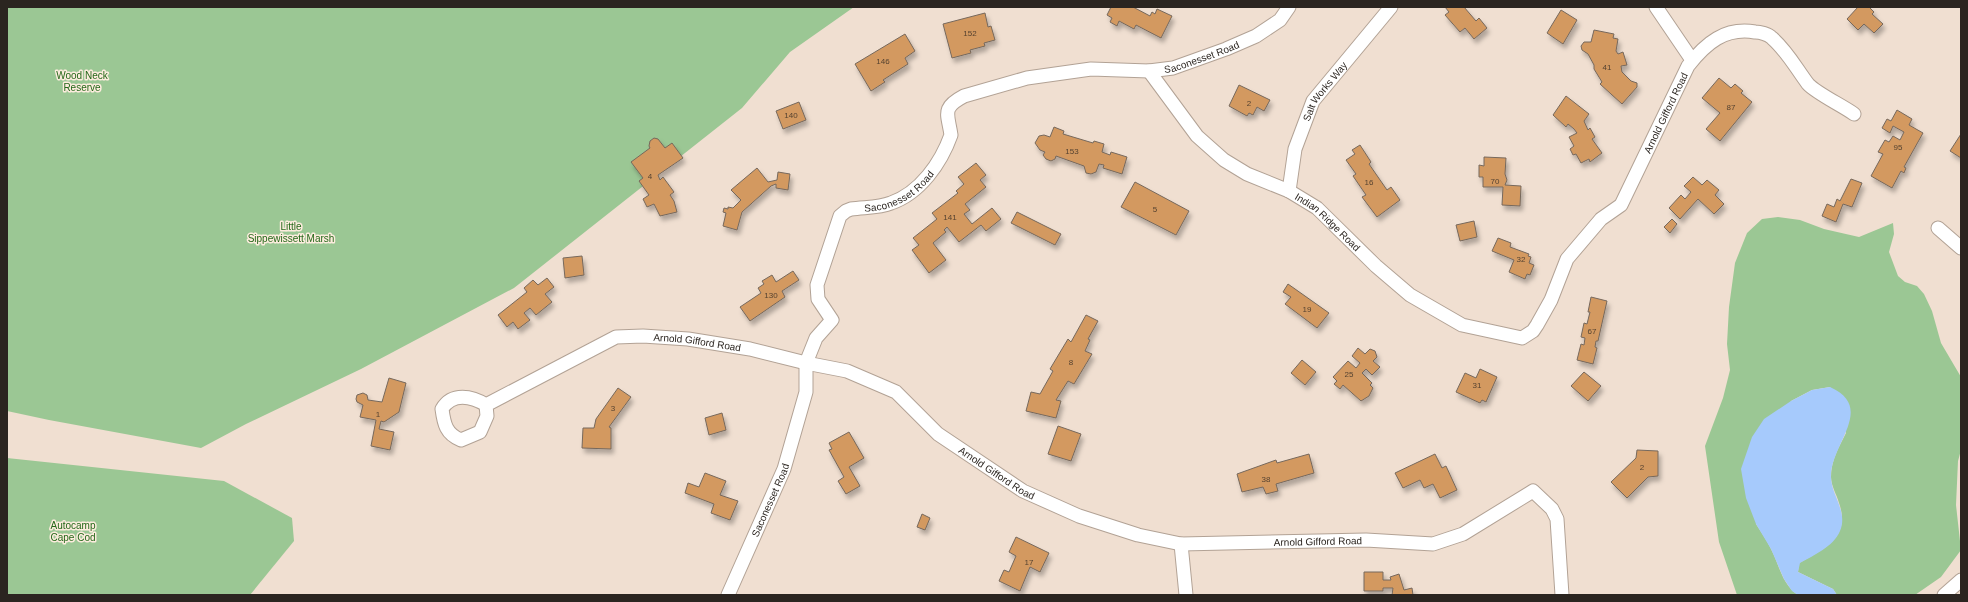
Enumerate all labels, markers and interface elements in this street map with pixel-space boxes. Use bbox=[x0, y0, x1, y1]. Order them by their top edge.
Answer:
house number: 152 bbox=[963, 29, 977, 38]
street label: Saconesset Road bbox=[1163, 39, 1241, 75]
house number: 146 bbox=[876, 57, 890, 66]
street label: Salt Works Way bbox=[1301, 60, 1349, 123]
house number: 41 bbox=[1603, 63, 1612, 72]
park label: Wood Neck Reserve bbox=[56, 70, 109, 93]
street label: Arnold Gifford Road bbox=[1642, 71, 1690, 155]
house number: 2 bbox=[1247, 99, 1252, 108]
house number: 87 bbox=[1727, 103, 1736, 112]
house number: 140 bbox=[784, 111, 798, 120]
house number: 95 bbox=[1894, 143, 1903, 152]
house number: 153 bbox=[1065, 147, 1079, 156]
street label: Saconesset Road bbox=[864, 169, 936, 214]
house number: 4 bbox=[648, 172, 653, 181]
house number: 70 bbox=[1491, 177, 1500, 186]
house number: 16 bbox=[1365, 178, 1374, 187]
street label: Indian Ridge Road bbox=[1293, 191, 1362, 253]
house number: 5 bbox=[1153, 205, 1158, 214]
house number: 141 bbox=[943, 213, 957, 222]
park label: Little Sippewissett Marsh bbox=[248, 221, 334, 244]
house number: 32 bbox=[1517, 255, 1526, 264]
house number: 130 bbox=[764, 291, 778, 300]
house number: 19 bbox=[1303, 305, 1312, 314]
house number: 67 bbox=[1588, 327, 1597, 336]
street label: Arnold Gifford Road bbox=[653, 332, 742, 353]
house number: 8 bbox=[1069, 358, 1074, 367]
house number: 25 bbox=[1345, 370, 1354, 379]
house number: 31 bbox=[1473, 381, 1482, 390]
house number: 3 bbox=[611, 404, 616, 413]
house number: 1 bbox=[376, 410, 381, 419]
street label: Arnold Gifford Road bbox=[957, 445, 1036, 502]
street label: Saconesset Road bbox=[750, 462, 791, 538]
house number: 2 bbox=[1640, 463, 1645, 472]
house number: 38 bbox=[1262, 475, 1271, 484]
park label: Autocamp Cape Cod bbox=[50, 520, 96, 543]
street label: Arnold Gifford Road bbox=[1274, 535, 1362, 548]
house number: 17 bbox=[1025, 558, 1034, 567]

